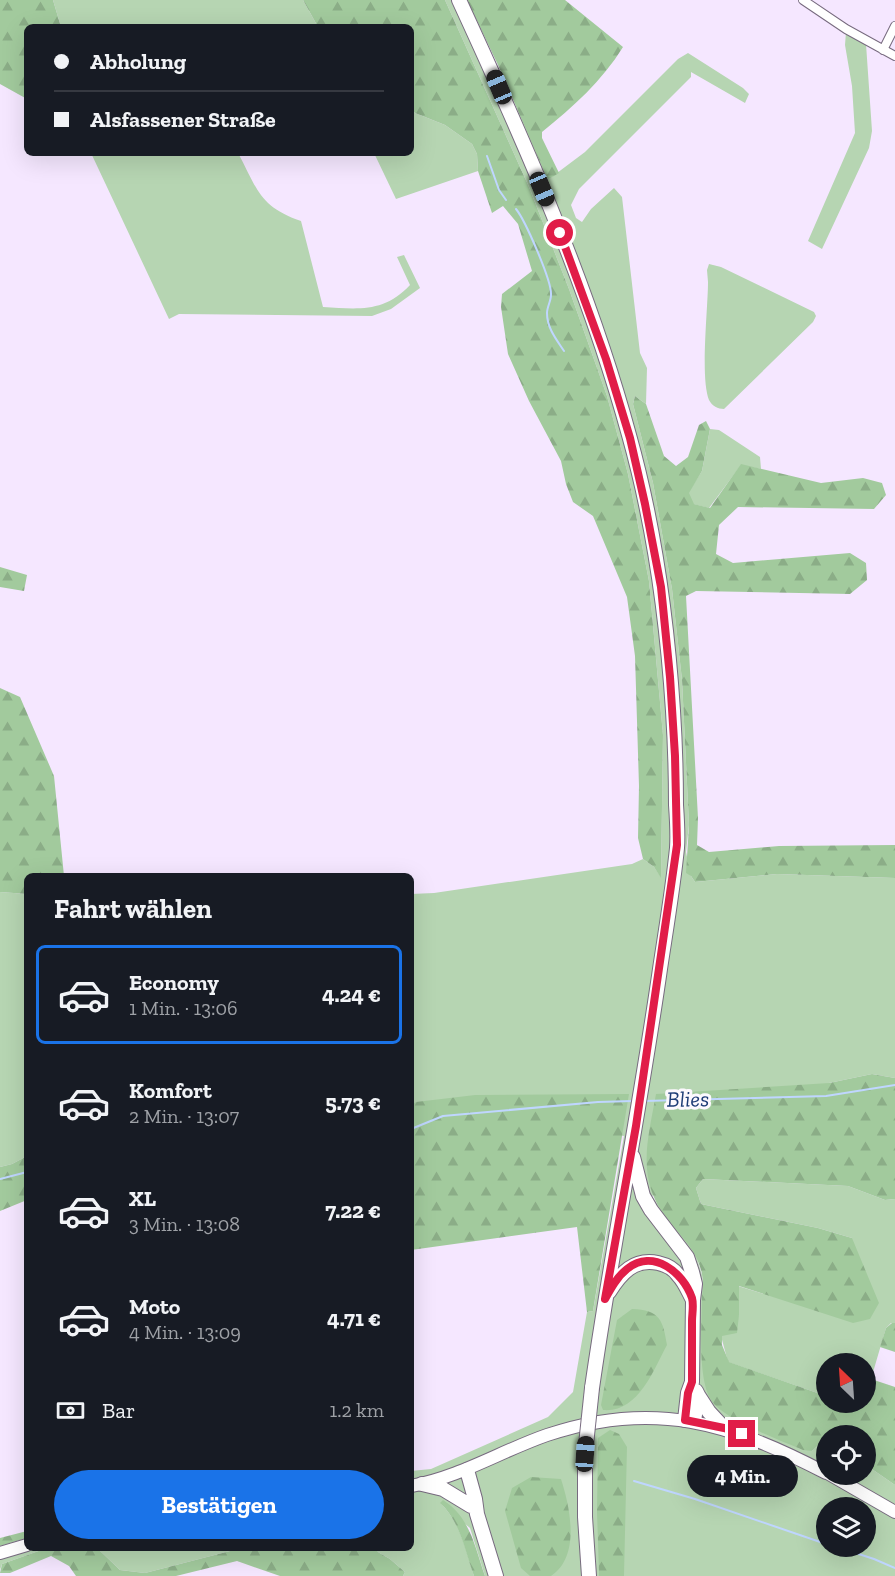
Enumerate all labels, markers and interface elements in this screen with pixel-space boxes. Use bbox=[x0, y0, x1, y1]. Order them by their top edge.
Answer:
text: Abholung bbox=[90, 48, 186, 75]
car bbox=[484, 67, 514, 107]
text: Alsfassener Straße bbox=[90, 106, 276, 133]
car bbox=[527, 169, 557, 209]
route start bbox=[546, 219, 573, 246]
text: Fahrt wählen bbox=[54, 893, 212, 925]
icon: car bbox=[57, 968, 111, 1022]
text: Economy bbox=[129, 969, 219, 996]
text: 4.24 € bbox=[322, 981, 381, 1008]
text: 1 Min. · 13:06 bbox=[129, 996, 238, 1020]
icon: car bbox=[57, 1076, 111, 1130]
text: Komfort bbox=[129, 1077, 212, 1104]
water label: Blies bbox=[666, 1085, 710, 1113]
text: 5.73 € bbox=[325, 1089, 381, 1116]
text: 2 Min. · 13:07 bbox=[129, 1104, 239, 1128]
icon: car bbox=[57, 1184, 111, 1238]
text: XL bbox=[129, 1185, 156, 1212]
text: 7.22 € bbox=[325, 1197, 381, 1224]
text: 3 Min. · 13:08 bbox=[129, 1212, 240, 1236]
icon: car bbox=[57, 1292, 111, 1346]
text: Moto bbox=[129, 1293, 180, 1320]
text: 4.71 € bbox=[327, 1305, 381, 1332]
text: 4 Min. · 13:09 bbox=[129, 1320, 241, 1344]
north arrow bbox=[816, 1353, 876, 1413]
map controls bbox=[816, 1353, 876, 1557]
icon: cash bbox=[54, 1394, 87, 1427]
text: Bar bbox=[102, 1397, 135, 1424]
text: 1.2 km bbox=[330, 1398, 384, 1422]
route end bbox=[728, 1420, 755, 1447]
button: locate bbox=[816, 1425, 876, 1485]
car bbox=[575, 1435, 595, 1473]
callout: 4 Min. bbox=[686, 1455, 798, 1497]
text: 4 Min. bbox=[715, 1464, 770, 1488]
button: Bestätigen bbox=[54, 1470, 384, 1539]
button: layers bbox=[816, 1497, 876, 1557]

